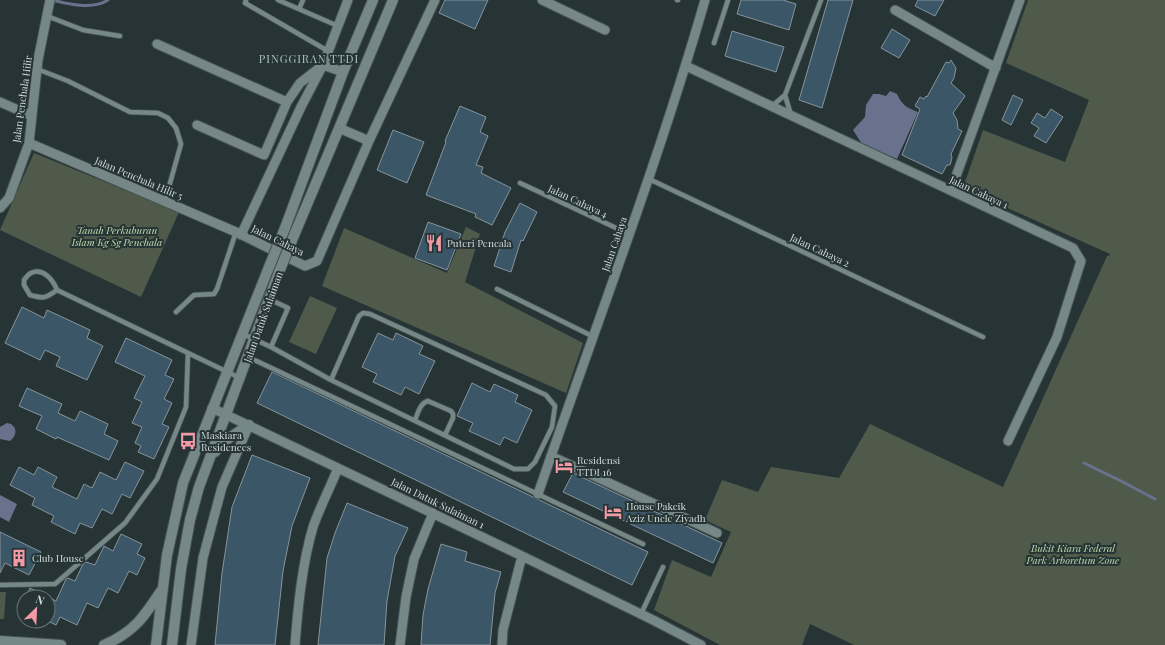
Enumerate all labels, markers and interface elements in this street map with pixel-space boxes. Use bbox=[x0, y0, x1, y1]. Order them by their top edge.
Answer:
district label: PINGGIRAN TTDI bbox=[259, 51, 359, 66]
street label: Jalan Penchala Hilir bbox=[9, 54, 35, 144]
street label: Jalan Penchala Hilir 5 bbox=[92, 153, 185, 203]
street label: Jalan Cahaya 1 bbox=[947, 172, 1011, 212]
street label: Jalan Cahaya 4 bbox=[545, 181, 610, 221]
street label: Jalan Cahaya bbox=[598, 215, 630, 274]
street label: Jalan Cahaya bbox=[248, 221, 307, 259]
park label: Tanah Perkuburan Islam Kg Sg Penchala bbox=[71, 223, 162, 249]
street label: Jalan Cahaya 2 bbox=[787, 230, 852, 270]
restaurant icon: Puteri Pencala bbox=[424, 233, 444, 253]
place label: Puteri Pencala bbox=[447, 236, 512, 250]
street label: Jalan Datuk Sulaiman bbox=[240, 270, 286, 365]
place label: Maskiara Residences bbox=[201, 428, 251, 454]
bus stop icon: Maskiara Residences bbox=[178, 431, 198, 451]
place label: Residensi TTDI 16 bbox=[577, 453, 620, 479]
hotel icon: Residensi TTDI 16 bbox=[554, 456, 574, 476]
street label: Jalan Datuk Sulaiman 1 bbox=[388, 474, 487, 532]
place label: House Pakcik Aziz Uncle Ziyadh bbox=[625, 499, 706, 525]
hotel icon: House Pakcik Aziz Uncle Ziyadh bbox=[603, 502, 623, 522]
park label: Bukit Kiara Federal Park Arboretum Zone bbox=[1026, 541, 1120, 567]
building icon: Club House bbox=[9, 548, 29, 568]
place label: Club House bbox=[32, 551, 84, 565]
north arrow bbox=[16, 589, 56, 629]
text: N bbox=[34, 591, 47, 608]

